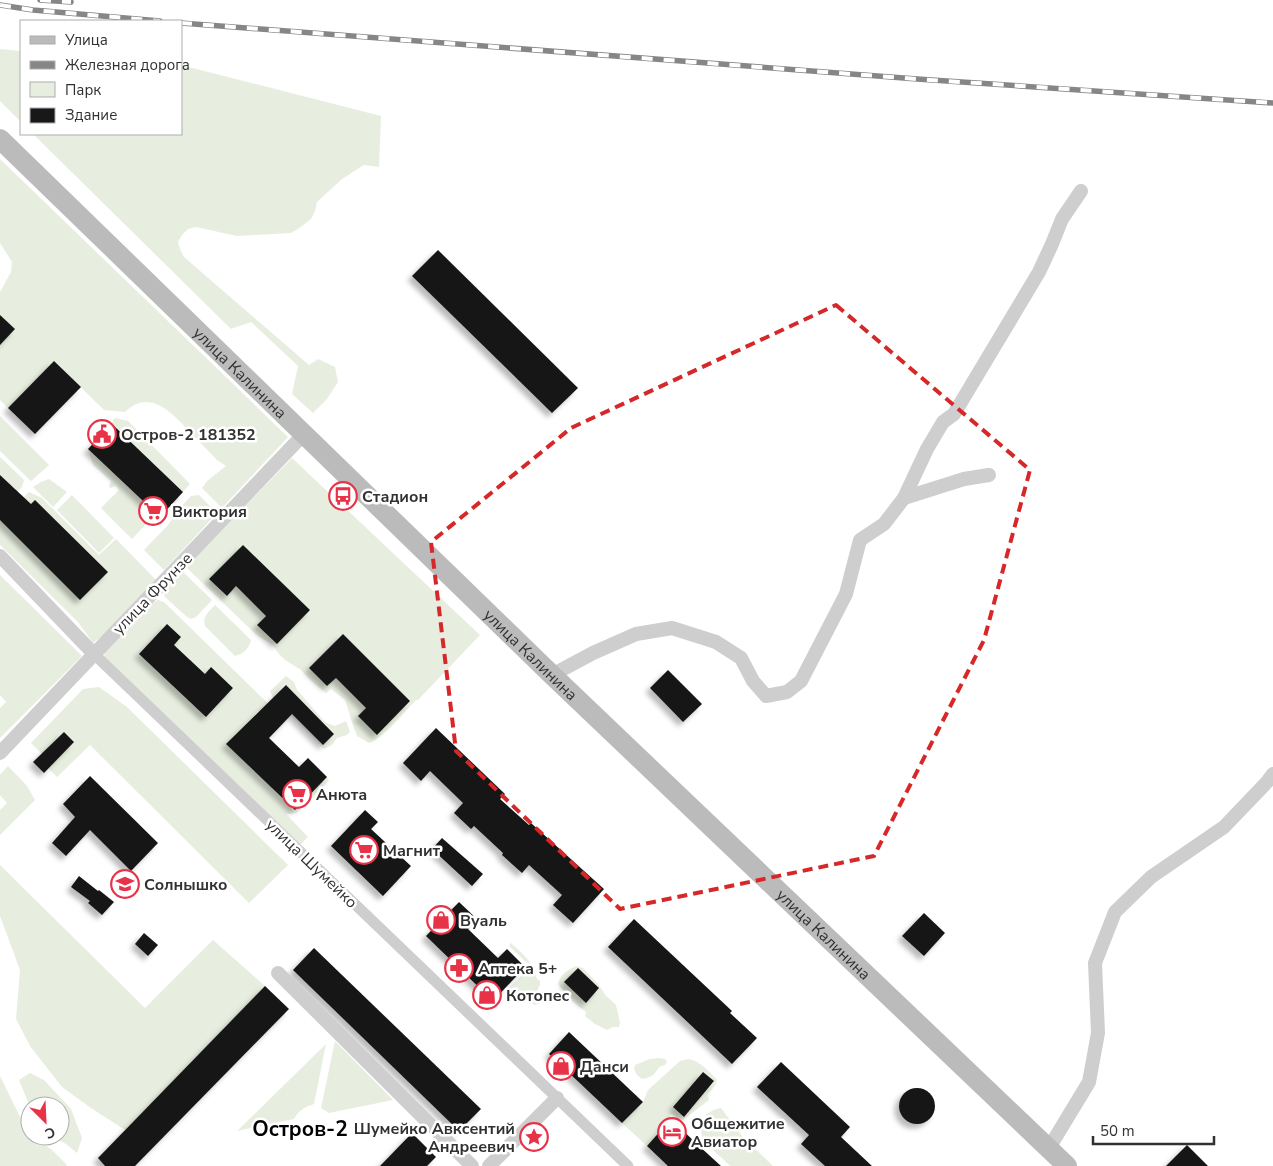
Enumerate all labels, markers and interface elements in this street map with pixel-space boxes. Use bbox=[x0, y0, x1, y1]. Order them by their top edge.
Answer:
legend bbox=[20, 20, 182, 135]
text: Улица bbox=[64, 30, 108, 50]
text: Железная дорога bbox=[65, 55, 190, 75]
text: Парк bbox=[65, 80, 101, 100]
text: Здание bbox=[65, 105, 117, 125]
street label: улица Калинина bbox=[188, 322, 291, 424]
public building icon: Остров-2 181352 bbox=[87, 419, 117, 449]
place label: Остров-2 181352 bbox=[121, 424, 256, 446]
bus stop icon: Стадион bbox=[328, 481, 358, 511]
place label: Стадион bbox=[362, 486, 428, 508]
supermarket icon: Виктория bbox=[138, 496, 168, 526]
place label: Виктория bbox=[172, 501, 247, 523]
street label: улица Фрунзе bbox=[108, 548, 197, 639]
street label: улица Калинина bbox=[478, 604, 582, 706]
supermarket icon: Анюта bbox=[282, 779, 312, 809]
place label: Анюта bbox=[316, 784, 367, 806]
street label: улица Шумейко bbox=[260, 814, 362, 913]
supermarket icon: Магнит bbox=[349, 835, 379, 865]
place label: Магнит bbox=[383, 840, 441, 862]
school or university icon: Солнышко bbox=[110, 869, 140, 899]
place label: Солнышко bbox=[144, 874, 227, 896]
street label: улица Калинина bbox=[771, 884, 875, 985]
shop icon: Вуаль bbox=[426, 905, 456, 935]
place label: Вуаль bbox=[460, 910, 507, 932]
pharmacy icon: Аптека 5+ bbox=[444, 953, 474, 983]
place label: Аптека 5+ bbox=[478, 958, 557, 980]
shop icon: Котопес bbox=[472, 980, 502, 1010]
place label: Котопес bbox=[506, 985, 570, 1007]
shop icon: Данси bbox=[546, 1051, 576, 1081]
place label: Данси bbox=[580, 1056, 629, 1078]
north arrow bbox=[20, 1096, 70, 1146]
place label: Общежитие Авиатор bbox=[691, 1113, 785, 1153]
scale bar bbox=[1093, 1114, 1214, 1146]
district label: Остров-2 bbox=[252, 1115, 348, 1143]
hotel icon: Общежитие Авиатор bbox=[657, 1117, 687, 1147]
place label: Шумейко Авксентий Андреевич bbox=[354, 1118, 515, 1158]
text: 50 m bbox=[1100, 1121, 1135, 1141]
text: С bbox=[41, 1122, 58, 1143]
place icon: Шумейко Авксентий Андреевич bbox=[519, 1122, 549, 1152]

